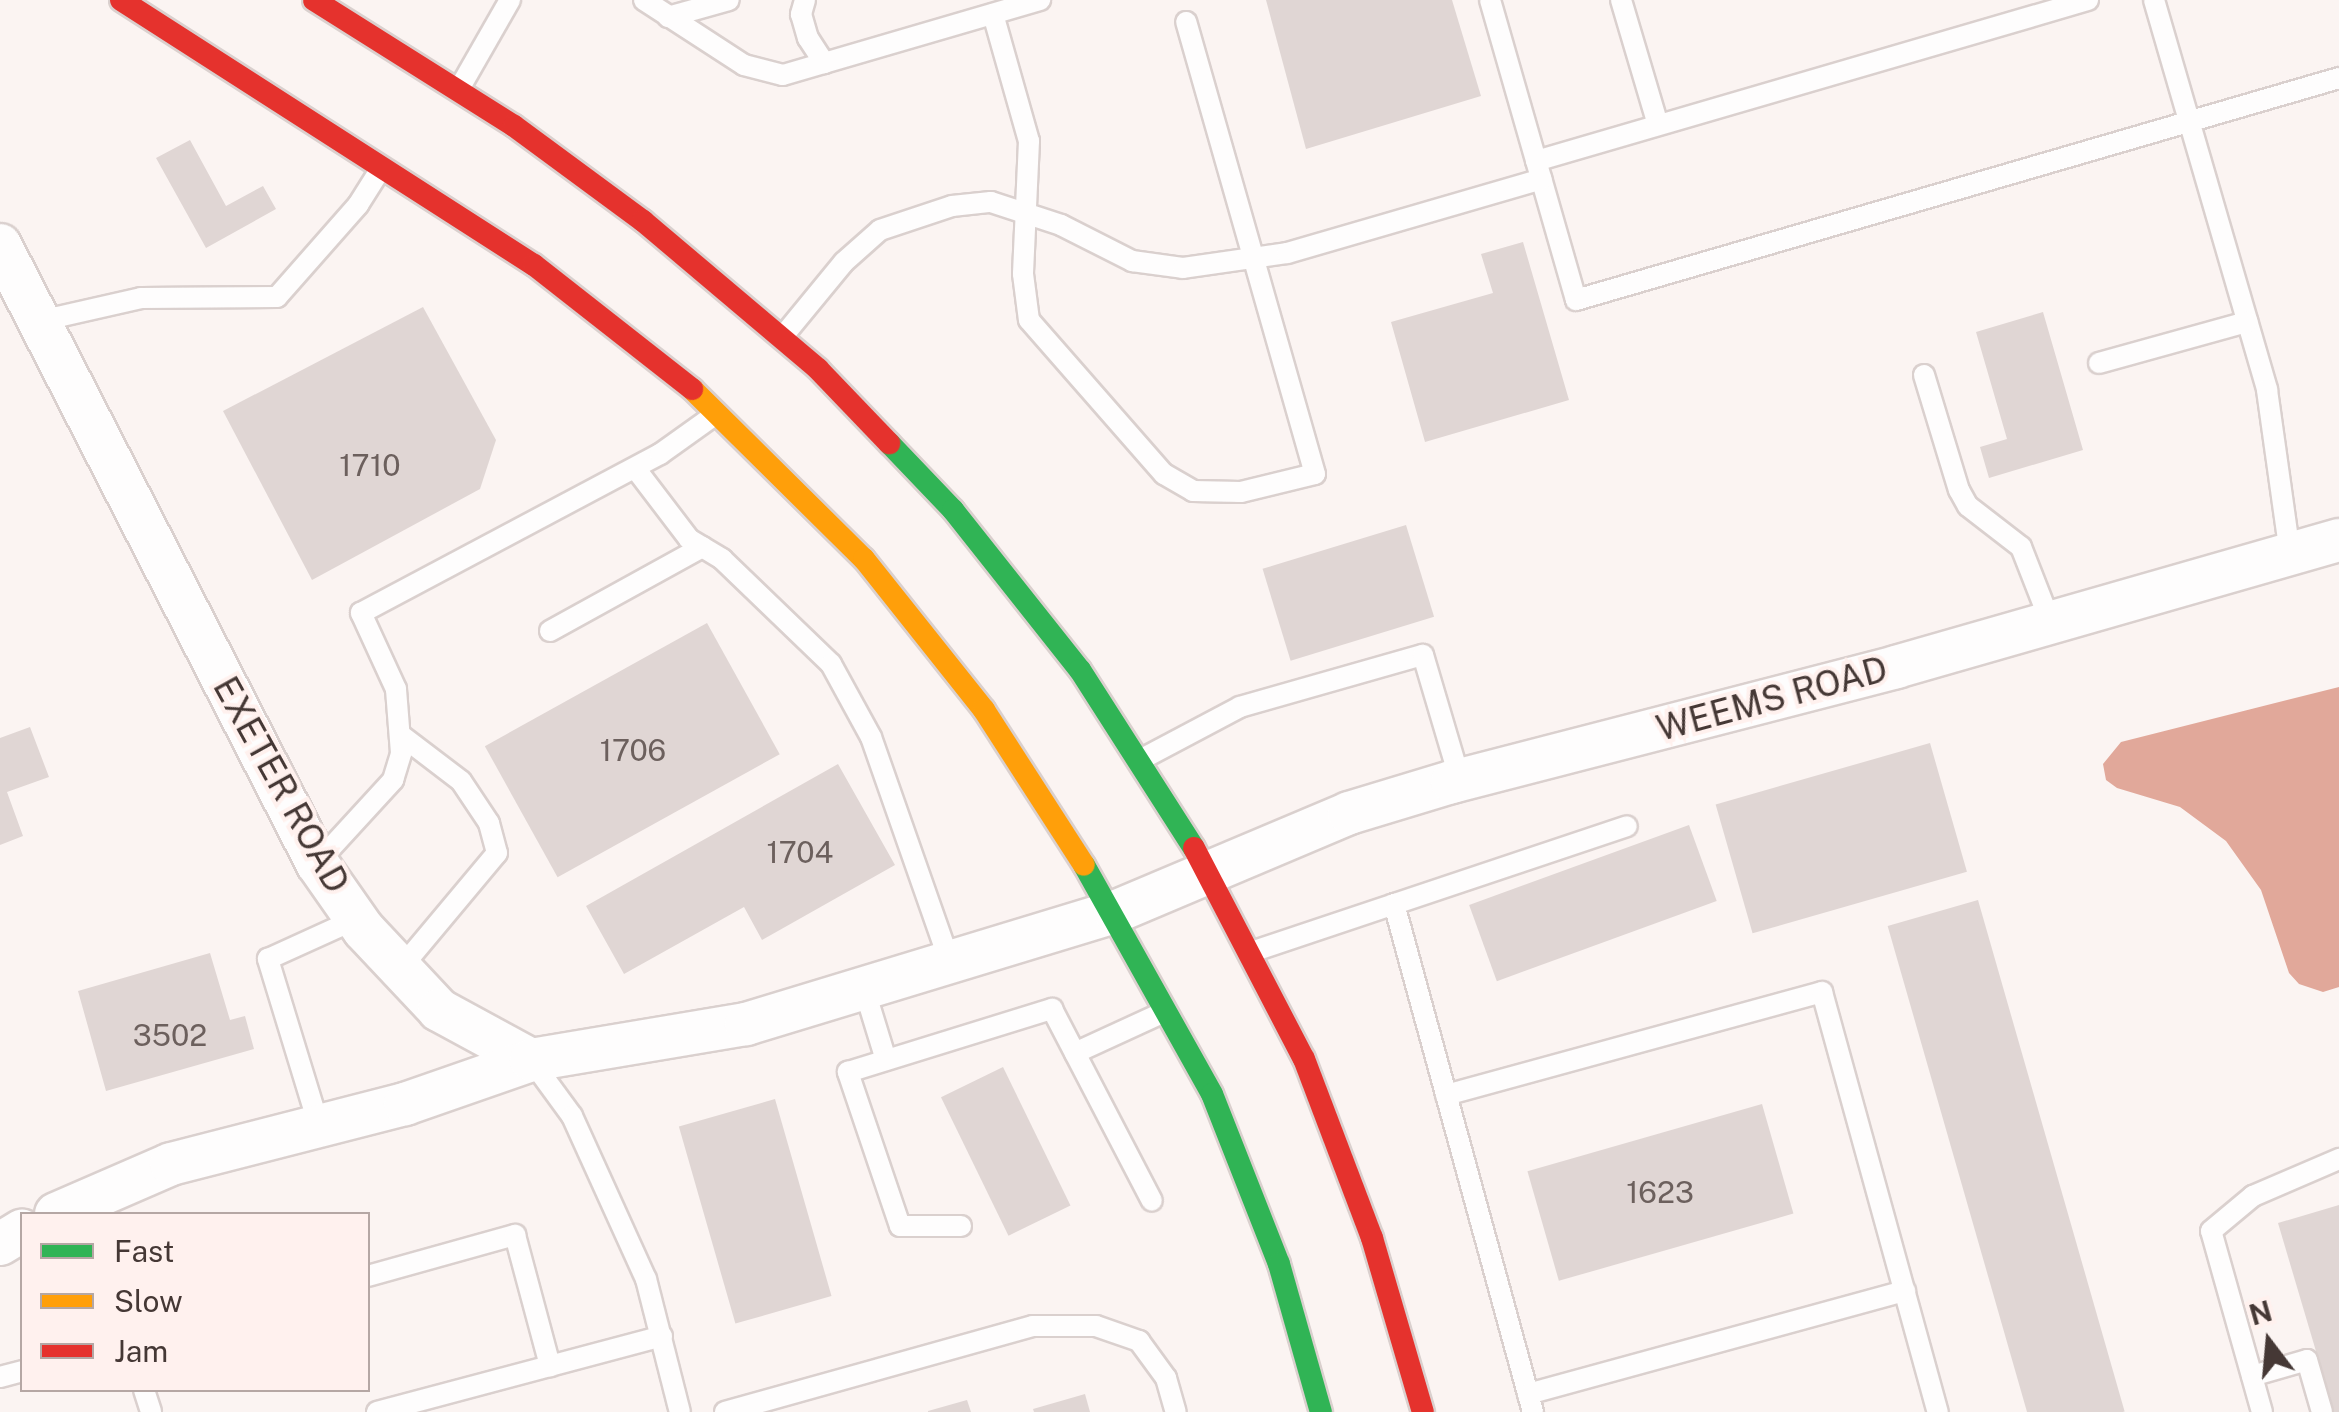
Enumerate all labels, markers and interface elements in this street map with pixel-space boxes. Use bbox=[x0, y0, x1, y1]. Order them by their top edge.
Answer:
house number: 1710 bbox=[339, 447, 401, 483]
street label: WEEMS ROAD bbox=[1652, 648, 1892, 750]
street label: EXETER ROAD bbox=[204, 670, 358, 900]
house number: 1706 bbox=[600, 732, 666, 768]
house number: 1704 bbox=[767, 834, 833, 870]
house number: 3502 bbox=[133, 1017, 207, 1053]
house number: 1623 bbox=[1626, 1174, 1694, 1210]
legend bbox=[20, 1212, 370, 1392]
text: Fast bbox=[114, 1233, 174, 1269]
text: Slow bbox=[114, 1283, 183, 1319]
north arrow bbox=[2219, 1292, 2319, 1392]
text: N bbox=[2246, 1294, 2276, 1332]
text: Jam bbox=[114, 1333, 168, 1369]

